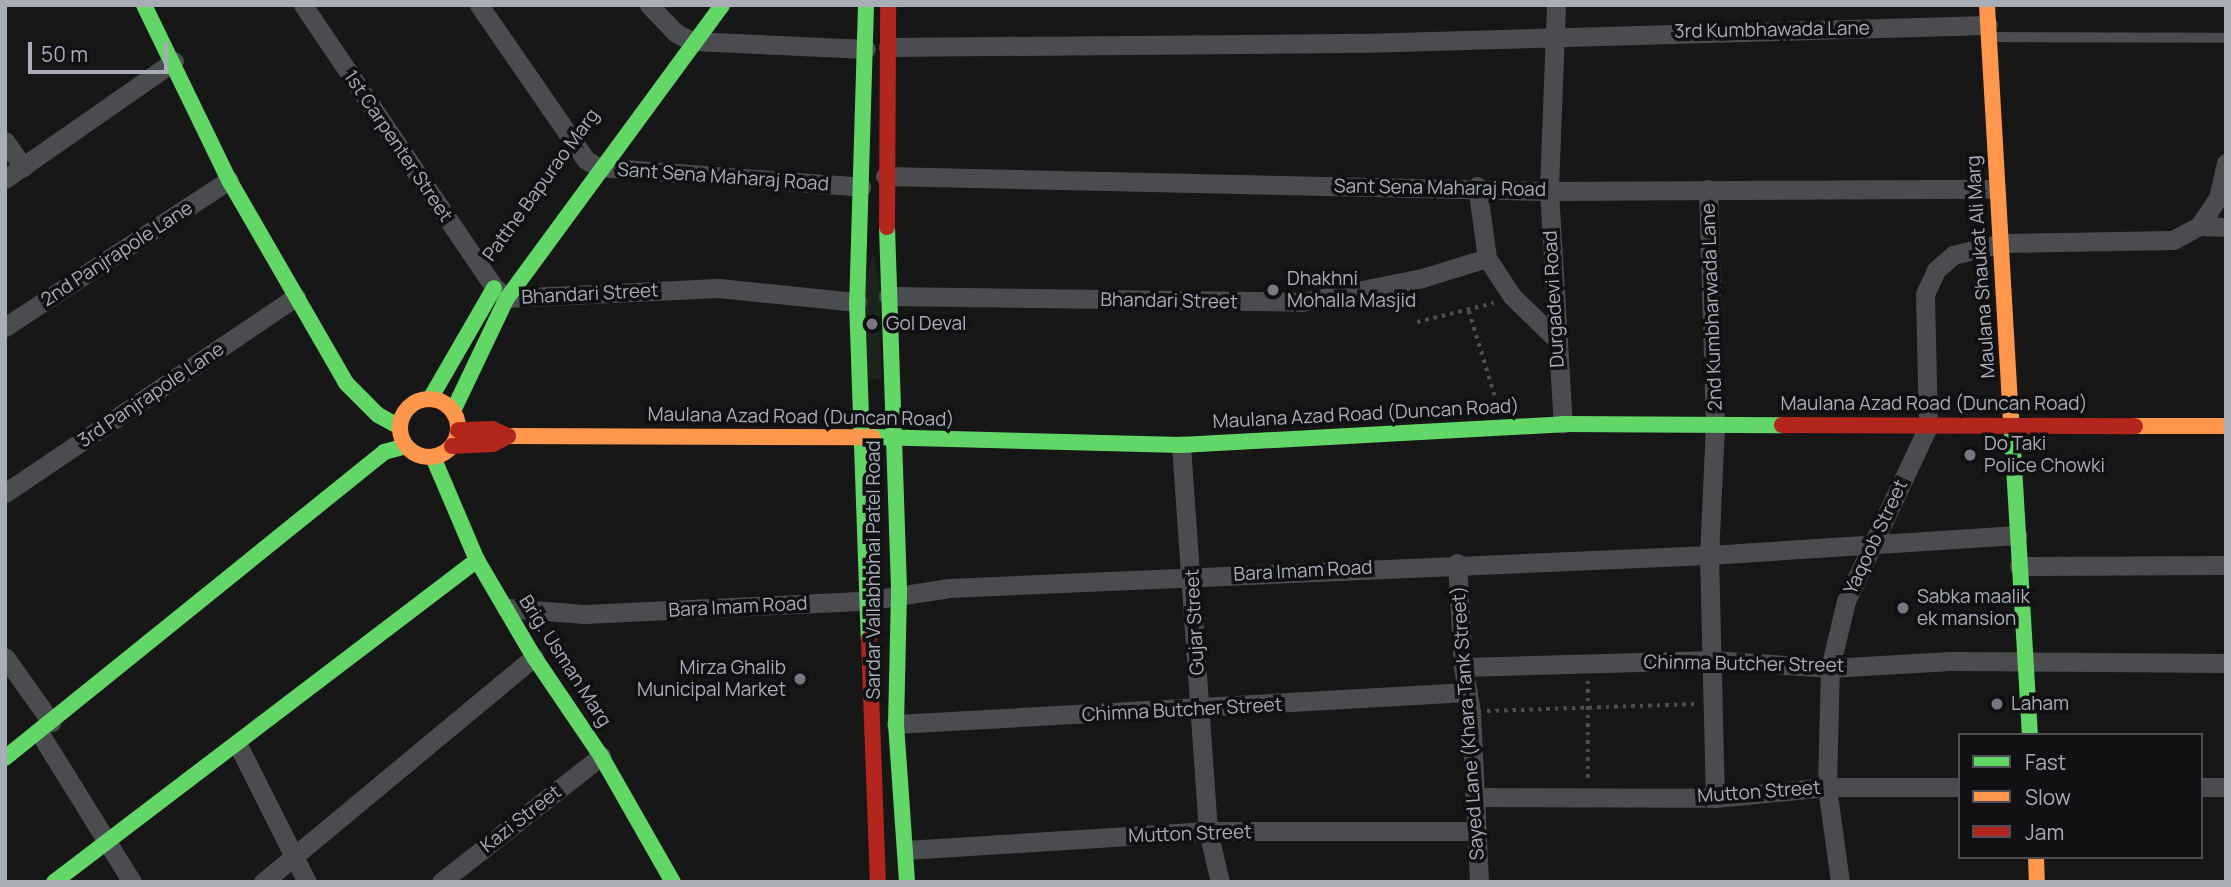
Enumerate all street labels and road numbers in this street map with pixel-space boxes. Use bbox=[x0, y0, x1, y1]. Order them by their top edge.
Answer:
street label: 3rd Kumbhawada Lane bbox=[1674, 17, 1870, 43]
street label: 1st Carpenter Street bbox=[339, 66, 457, 226]
street label: Patthe Bapurao Marg bbox=[478, 104, 604, 266]
street label: Maulana Shaukat Ali Marg bbox=[1962, 155, 2000, 379]
street label: Sant Sena Maharaj Road bbox=[616, 158, 830, 196]
street label: Sant Sena Maharaj Road bbox=[1334, 175, 1546, 201]
street label: 2nd Panjrapole Lane bbox=[37, 196, 197, 312]
street label: 2nd Kumbharwada Lane bbox=[1697, 203, 1727, 411]
street label: Durgadevi Road bbox=[1539, 230, 1569, 368]
street label: Bhandari Street bbox=[521, 279, 659, 309]
street label: Bhandari Street bbox=[1100, 288, 1238, 314]
street label: 3rd Panjrapole Lane bbox=[74, 338, 228, 452]
street label: Maulana Azad Road (Duncan Road) bbox=[1781, 393, 2087, 415]
street label: Maulana Azad Road (Duncan Road) bbox=[1212, 395, 1520, 433]
street label: Maulana Azad Road (Duncan Road) bbox=[647, 403, 955, 431]
street label: Sardar Vallabhbhai Patel Road bbox=[863, 440, 885, 700]
street label: Yaqoob Street bbox=[1839, 476, 1913, 598]
street label: Bara Imam Road bbox=[1233, 556, 1373, 586]
street label: Gujar Street bbox=[1181, 568, 1209, 676]
street label: Sayed Lane (Khara Tank Street) bbox=[1447, 585, 1489, 861]
street label: Brig. Usman Marg bbox=[514, 591, 616, 731]
street label: Bara Imam Road bbox=[668, 592, 808, 622]
street label: Chinma Butcher Street bbox=[1644, 651, 1844, 677]
street label: Chimna Butcher Street bbox=[1081, 693, 1283, 727]
street label: Mutton Street bbox=[1697, 776, 1821, 808]
street label: Kazi Street bbox=[476, 780, 566, 858]
street label: Mutton Street bbox=[1128, 820, 1252, 848]

